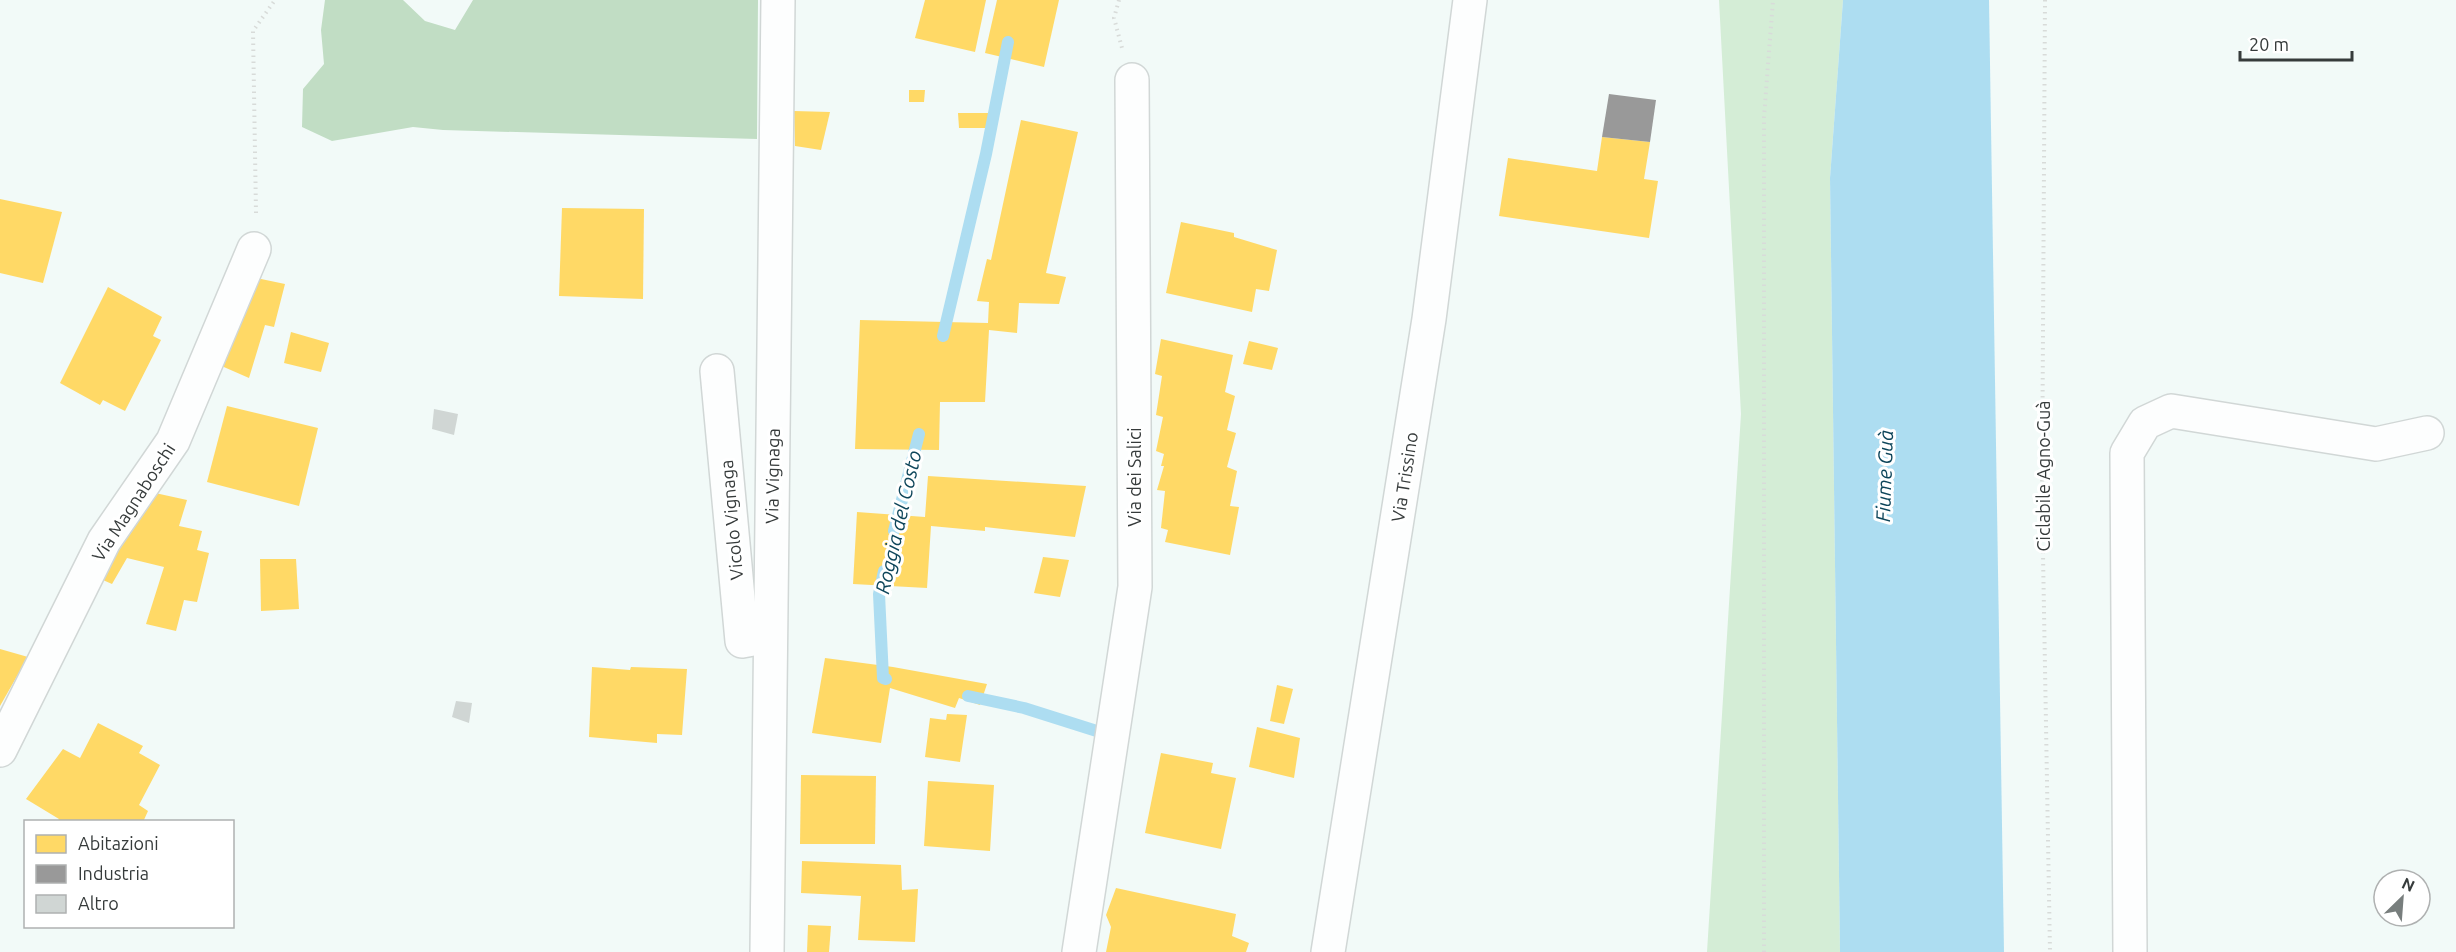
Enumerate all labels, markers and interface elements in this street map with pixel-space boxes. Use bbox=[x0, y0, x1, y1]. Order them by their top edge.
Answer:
scale bar bbox=[2240, 24, 2352, 62]
text: 20 m bbox=[2249, 34, 2289, 54]
street label: Ciclabile Agno-Guà bbox=[2033, 400, 2053, 552]
street label: Via dei Salici bbox=[1124, 427, 1144, 527]
street label: Via Vignaga bbox=[761, 428, 783, 524]
water label: Fiume Guà bbox=[1871, 429, 1897, 522]
street label: Via Trissino bbox=[1387, 430, 1421, 524]
street label: Via Magnaboschi bbox=[87, 439, 179, 565]
water label: Roggia del Costo bbox=[870, 448, 926, 596]
street label: Vicolo Vignaga bbox=[716, 459, 746, 581]
legend bbox=[24, 820, 234, 928]
text: Abitazioni bbox=[78, 833, 159, 853]
text: Industria bbox=[78, 863, 149, 883]
north arrow bbox=[2372, 868, 2432, 928]
text: N bbox=[2399, 874, 2418, 895]
text: Altro bbox=[78, 893, 119, 913]

